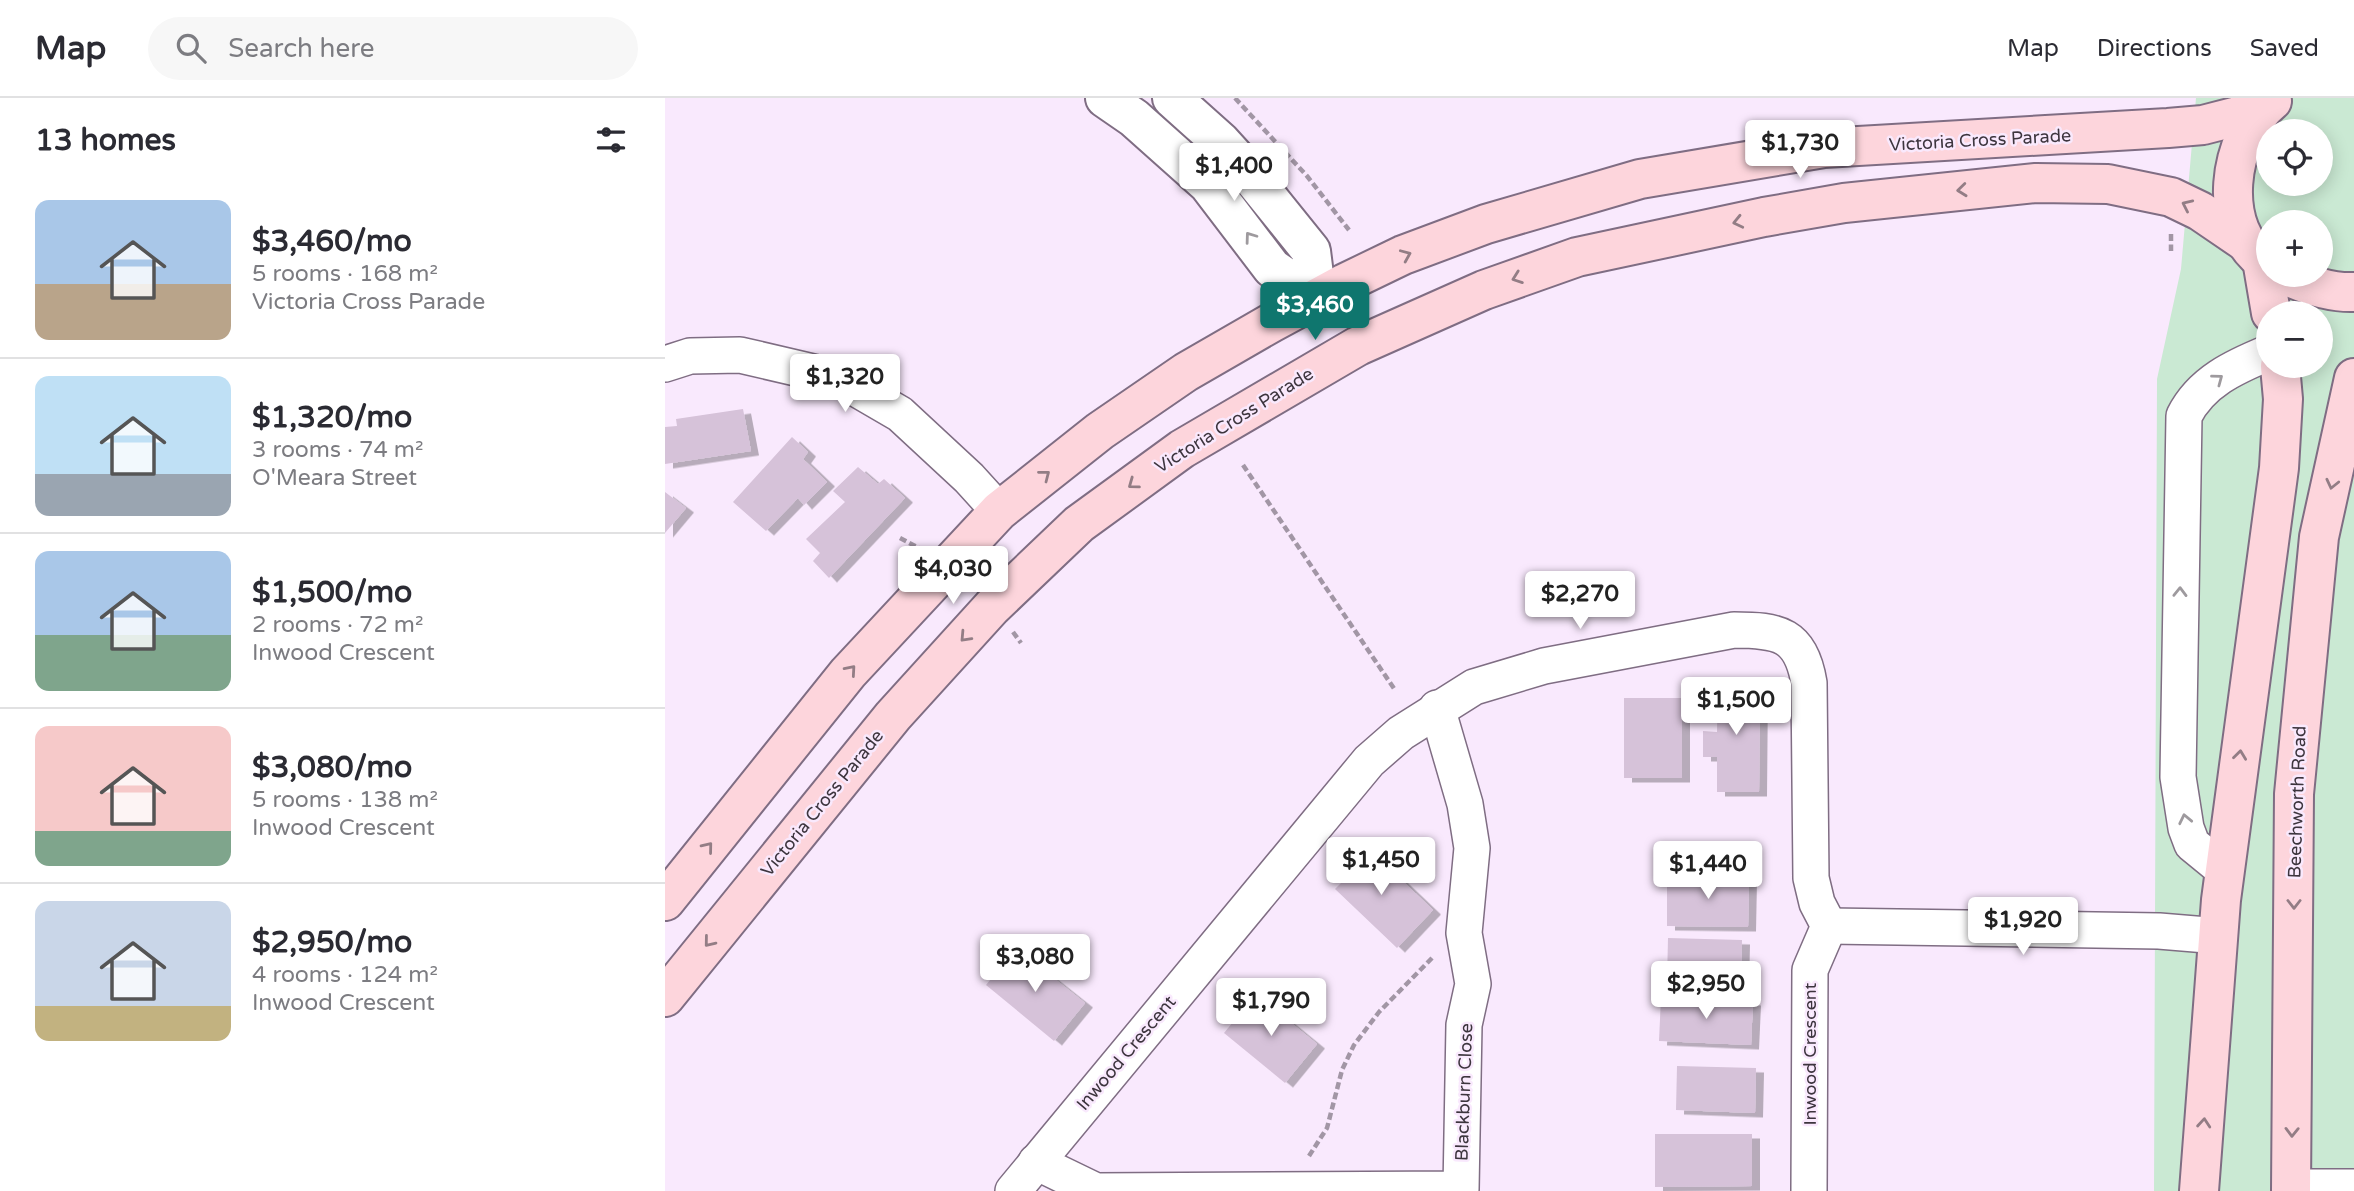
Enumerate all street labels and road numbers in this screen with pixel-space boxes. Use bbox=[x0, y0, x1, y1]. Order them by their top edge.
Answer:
street label: Victoria Cross Parade bbox=[1888, 124, 2072, 156]
street label: Victoria Cross Parade bbox=[1151, 362, 1317, 478]
street label: Victoria Cross Parade bbox=[756, 725, 888, 881]
street label: Beechworth Road bbox=[2283, 725, 2311, 879]
street label: Inwood Crescent bbox=[1799, 982, 1821, 1125]
street label: Inwood Crescent bbox=[1072, 991, 1180, 1115]
street label: Blackburn Close bbox=[1451, 1023, 1477, 1161]

